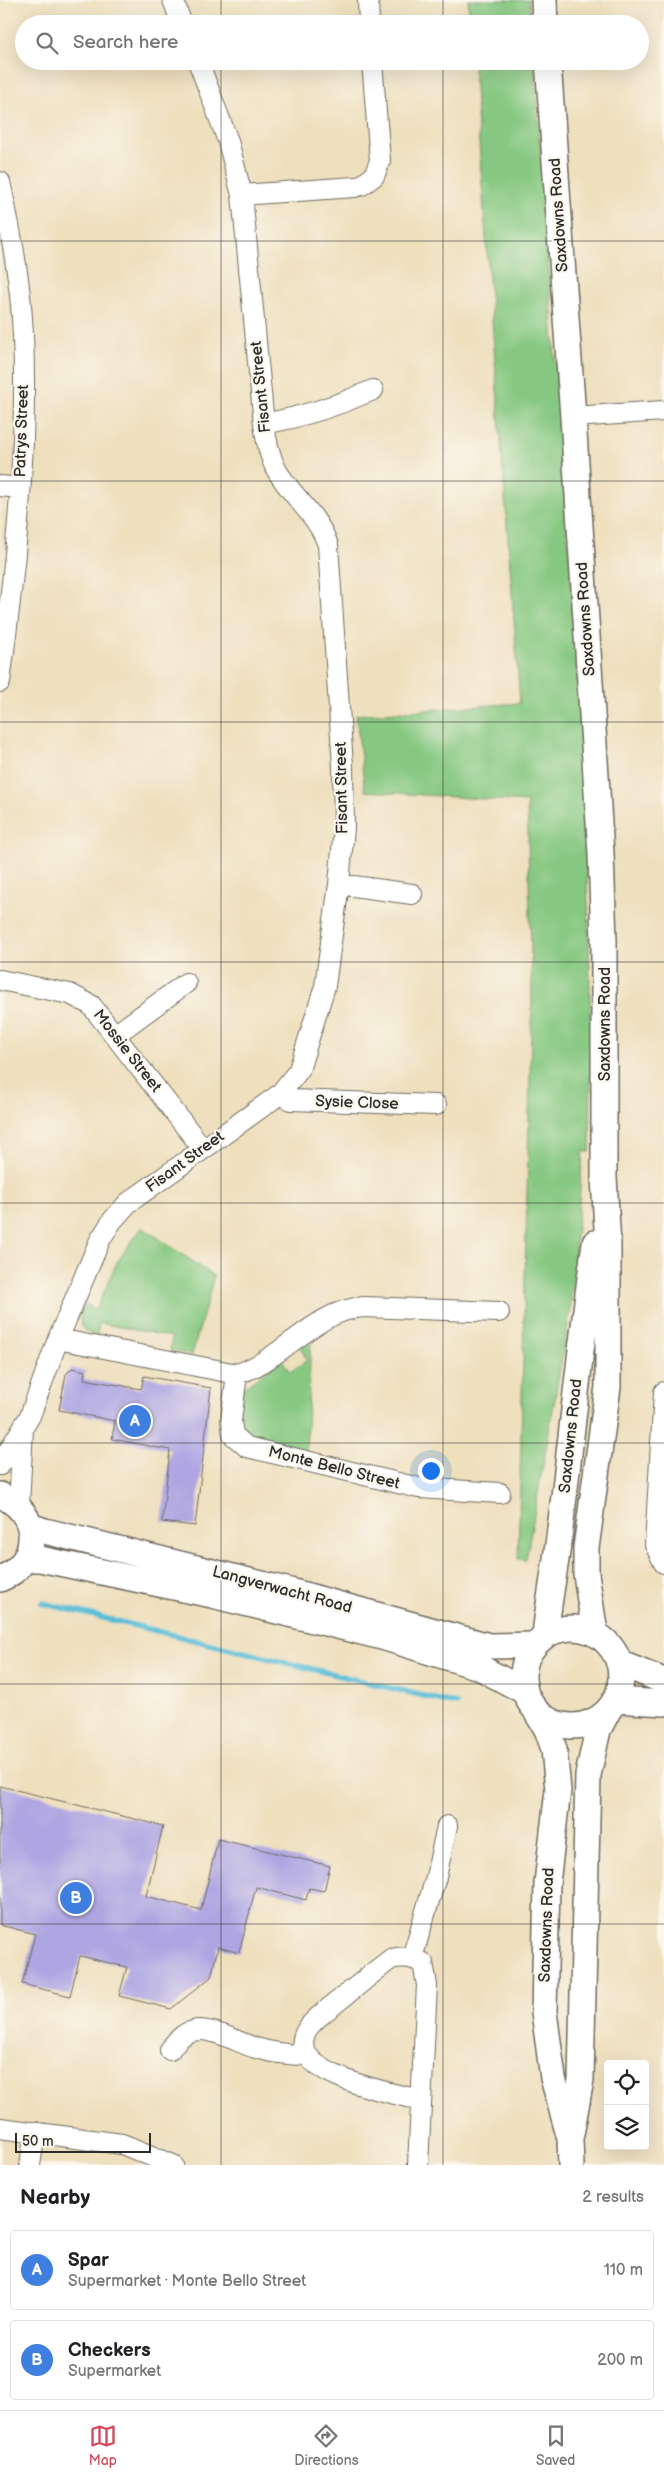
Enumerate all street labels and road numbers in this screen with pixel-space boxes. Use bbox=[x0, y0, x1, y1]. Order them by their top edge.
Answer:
street label: Saxdowns Road bbox=[546, 157, 572, 273]
street label: Fisant Street bbox=[247, 340, 275, 434]
street label: Patrys Street bbox=[11, 384, 33, 478]
street label: Saxdowns Road bbox=[573, 561, 599, 677]
street label: Fisant Street bbox=[332, 742, 352, 834]
street label: Saxdowns Road bbox=[596, 967, 615, 1081]
street label: Mossie Street bbox=[89, 1006, 165, 1096]
street label: Sysie Close bbox=[315, 1092, 400, 1114]
street label: Fisant Street bbox=[142, 1127, 228, 1197]
street label: Saxdowns Road bbox=[556, 1378, 586, 1494]
street label: Monte Bello Street bbox=[266, 1442, 402, 1494]
street label: Langverwacht Road bbox=[210, 1562, 354, 1618]
street label: Saxdowns Road bbox=[536, 1867, 558, 1983]

